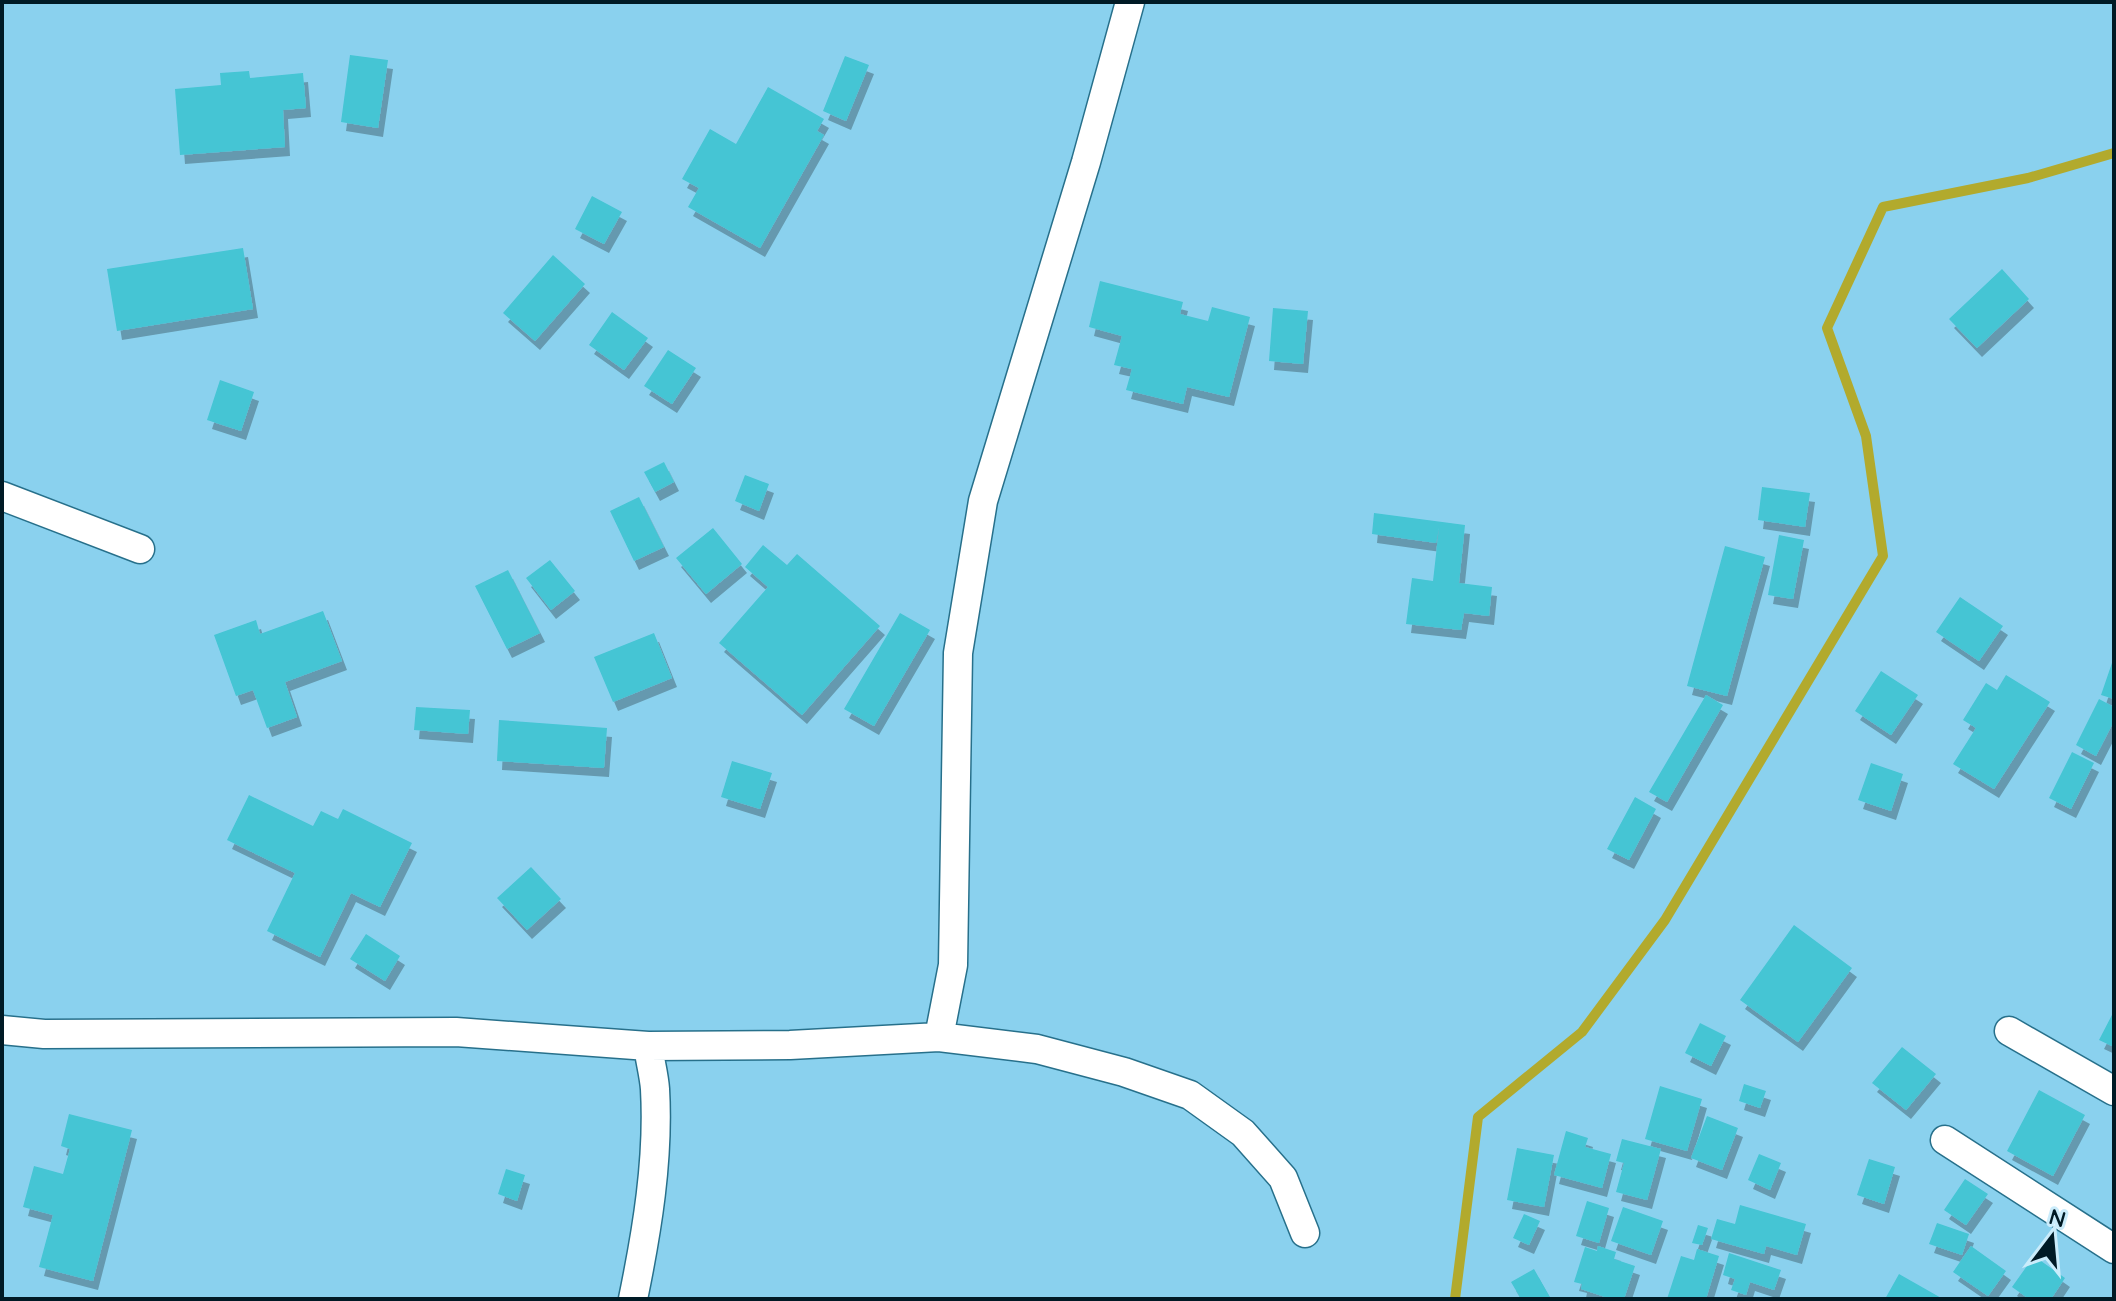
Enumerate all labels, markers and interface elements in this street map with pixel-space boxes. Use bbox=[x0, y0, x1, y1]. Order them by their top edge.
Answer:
north arrow bbox=[2012, 1197, 2092, 1277]
text: N bbox=[2046, 1202, 2069, 1233]

